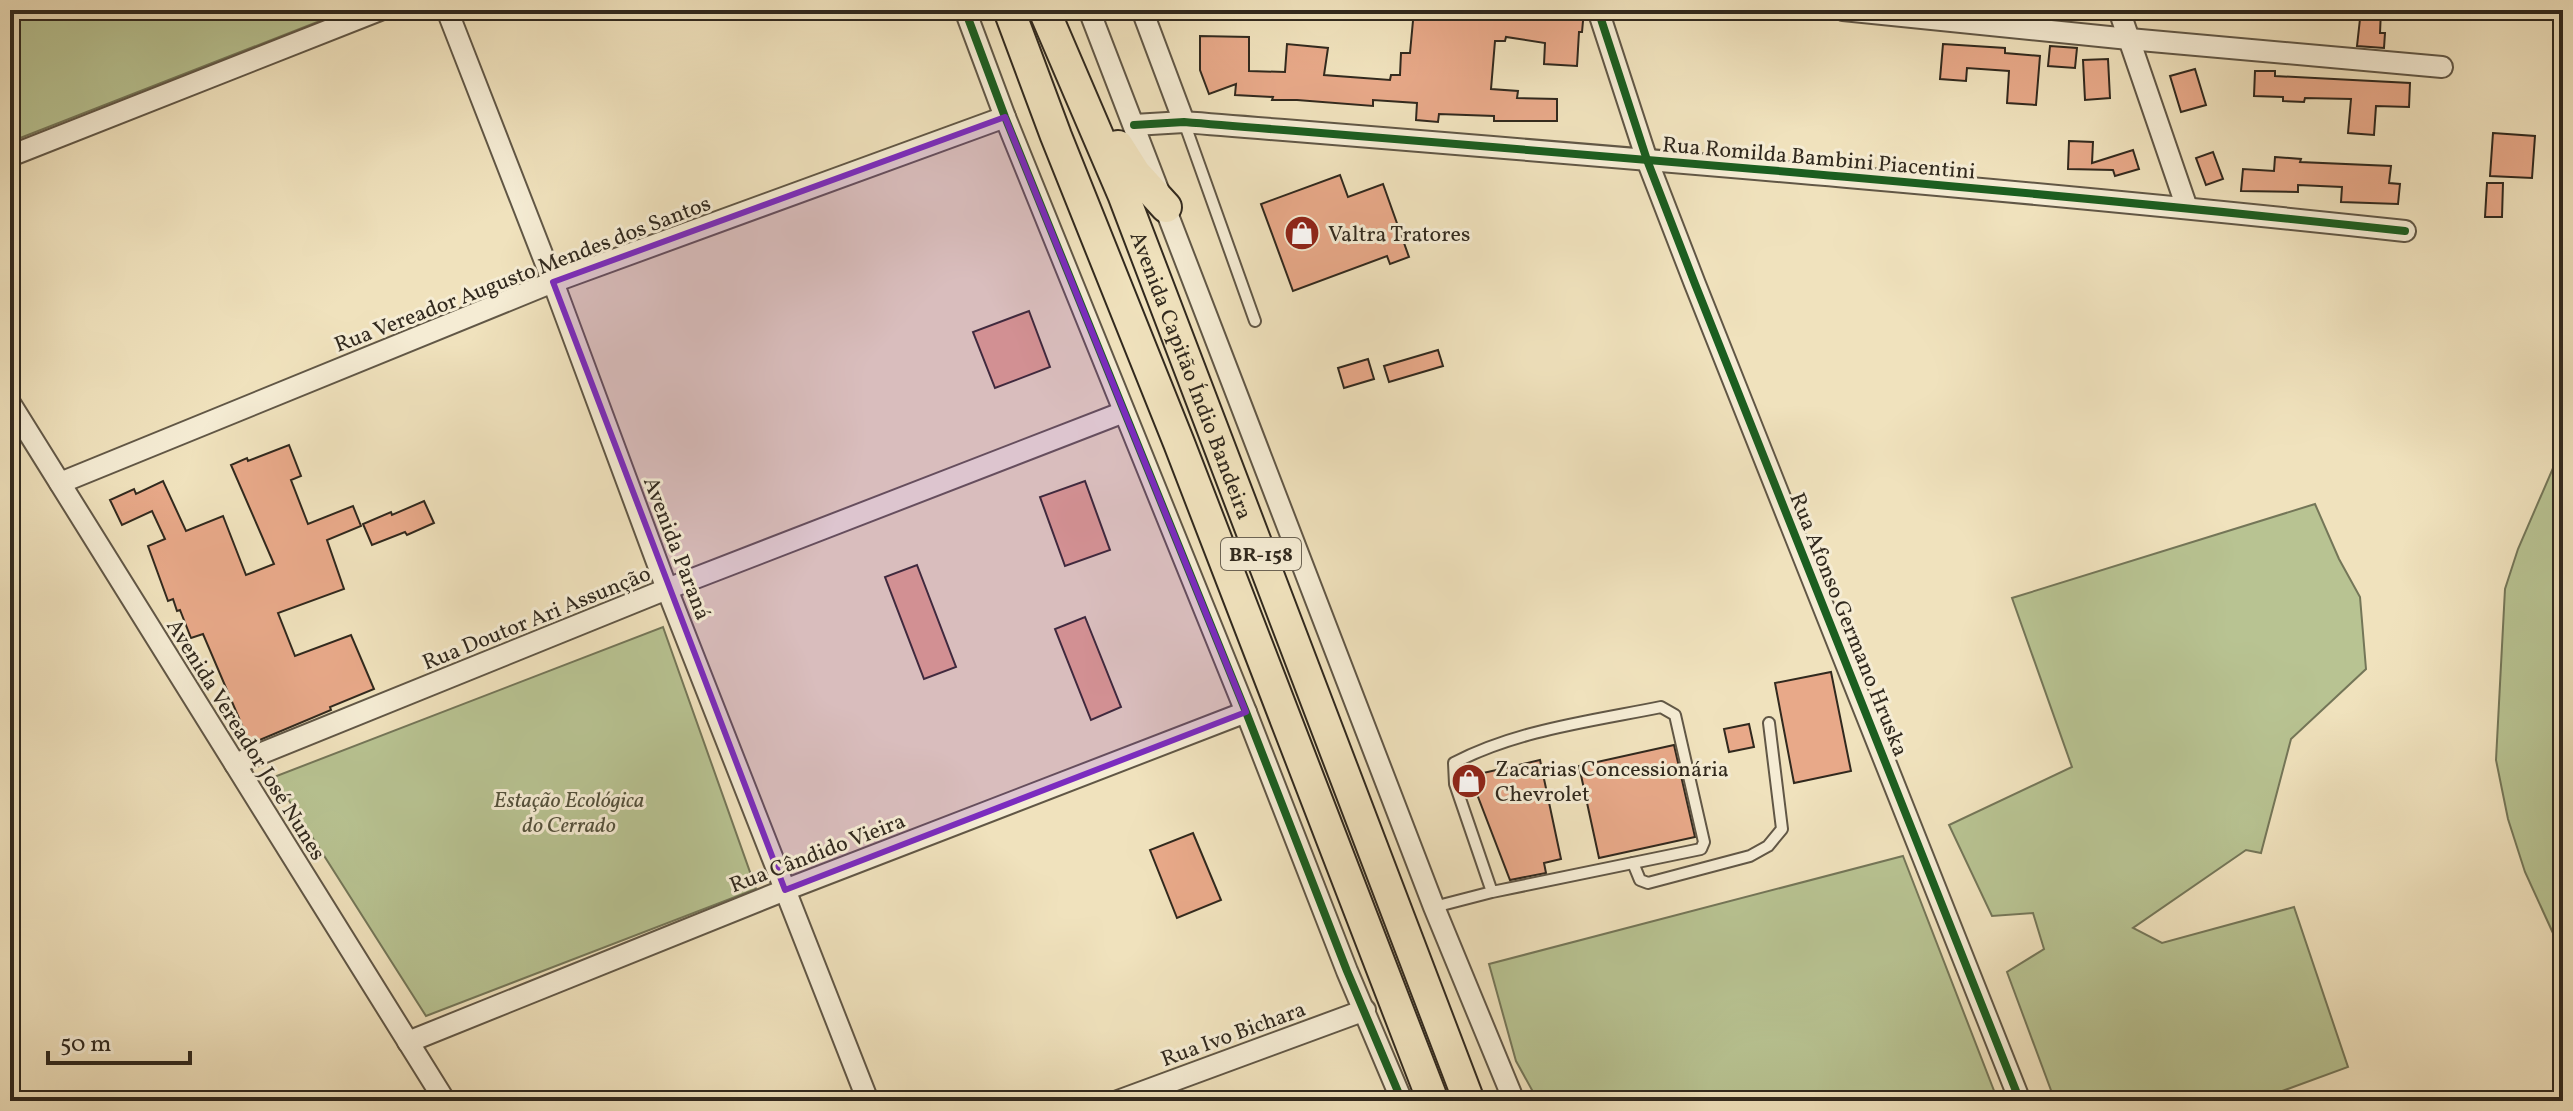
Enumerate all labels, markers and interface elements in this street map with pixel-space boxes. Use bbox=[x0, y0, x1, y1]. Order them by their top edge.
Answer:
street label: Rua Romilda Bambini Piacentini bbox=[1661, 130, 1977, 189]
street label: Rua Vereador Augusto Mendes dos Santos bbox=[330, 189, 716, 362]
shop icon: Valtra Tratores bbox=[1283, 214, 1321, 252]
place label: Valtra Tratores bbox=[1328, 220, 1470, 251]
street label: Avenida Capitão Índio Bandeira bbox=[1121, 227, 1259, 525]
street label: Avenida Paraná bbox=[634, 473, 717, 625]
street label: Rua Afonso Germano Hruska bbox=[1780, 488, 1915, 762]
road number: BR-158 bbox=[1221, 538, 1301, 570]
street label: Rua Doutor Ari Assunção bbox=[418, 559, 656, 679]
street label: Avenida Vereador José Nunes bbox=[158, 614, 332, 867]
place label: Zacarias Concessionária Chevrolet bbox=[1495, 755, 1729, 811]
shop icon: Zacarias Concessionária Chevrolet bbox=[1450, 762, 1488, 800]
park label: Estação Ecológica do Cerrado bbox=[494, 786, 644, 842]
street label: Rua Cândido Vieira bbox=[726, 807, 910, 902]
street label: Rua Ivo Bichara bbox=[1157, 995, 1311, 1076]
scale bar bbox=[48, 1015, 190, 1065]
text: 50 m bbox=[60, 1028, 112, 1062]

